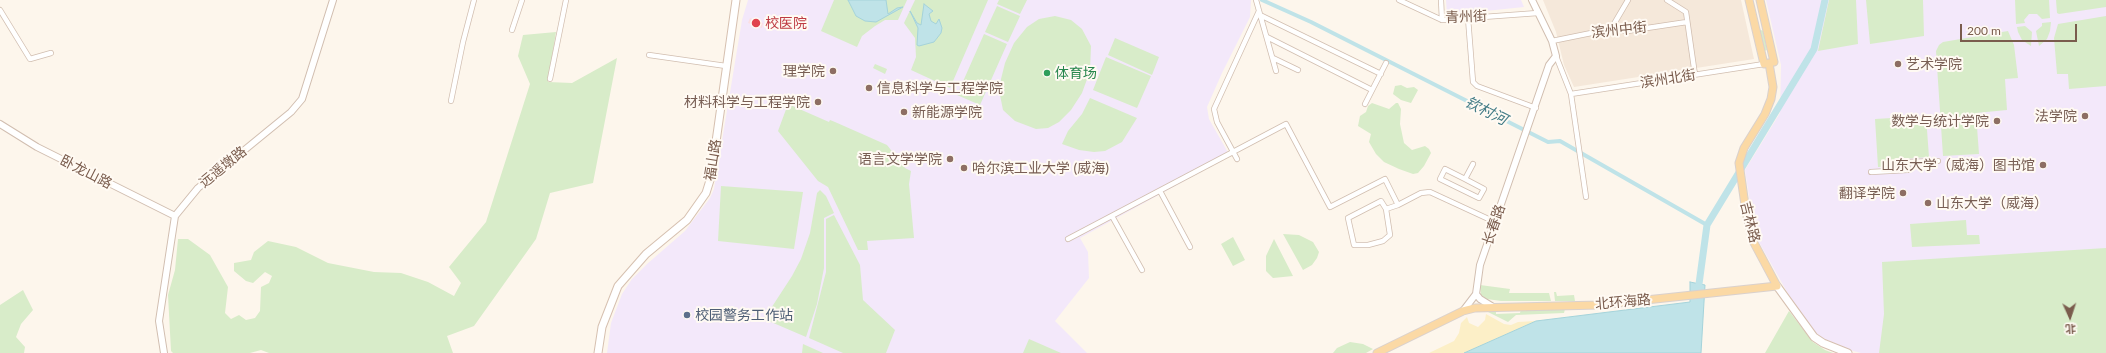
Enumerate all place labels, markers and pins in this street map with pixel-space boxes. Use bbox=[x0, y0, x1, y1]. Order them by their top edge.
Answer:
place label: 校医院 bbox=[765, 15, 807, 31]
marker: 校医院 bbox=[750, 17, 762, 29]
place label: 艺术学院 bbox=[1906, 56, 1962, 72]
marker: 艺术学院 bbox=[1893, 59, 1903, 69]
place label: 理学院 bbox=[783, 63, 825, 79]
place label: 体育场 bbox=[1055, 65, 1097, 81]
marker: 理学院 bbox=[828, 66, 838, 76]
marker: 体育场 bbox=[1042, 68, 1052, 78]
place label: 信息科学与工程学院 bbox=[877, 80, 1003, 96]
marker: 信息科学与工程学院 bbox=[864, 83, 874, 93]
place label: 材料科学与工程学院 bbox=[684, 94, 810, 110]
marker: 材料科学与工程学院 bbox=[813, 97, 823, 107]
place label: 新能源学院 bbox=[912, 104, 982, 120]
marker: 新能源学院 bbox=[899, 107, 909, 117]
place label: 法学院 bbox=[2035, 108, 2077, 124]
marker: 法学院 bbox=[2080, 111, 2090, 121]
place label: 数学与统计学院 bbox=[1891, 113, 1989, 129]
marker: 数学与统计学院 bbox=[1992, 116, 2002, 126]
place label: 语言文学学院 bbox=[858, 151, 942, 167]
marker: 语言文学学院 bbox=[945, 154, 955, 164]
place label: 山东大学（威海）图书馆 bbox=[1881, 157, 2035, 173]
place label: 哈尔滨工业大学 (威海) bbox=[972, 160, 1109, 176]
marker: 山东大学（威海）图书馆 bbox=[2038, 160, 2048, 170]
marker: 哈尔滨工业大学 (威海) bbox=[959, 163, 969, 173]
place label: 翻译学院 bbox=[1839, 185, 1895, 201]
marker: 翻译学院 bbox=[1898, 188, 1908, 198]
place label: 山东大学（威海） bbox=[1936, 195, 2048, 211]
marker: 山东大学（威海） bbox=[1923, 198, 1933, 208]
place label: 校园警务工作站 bbox=[695, 307, 793, 323]
marker: 校园警务工作站 bbox=[682, 310, 692, 320]

